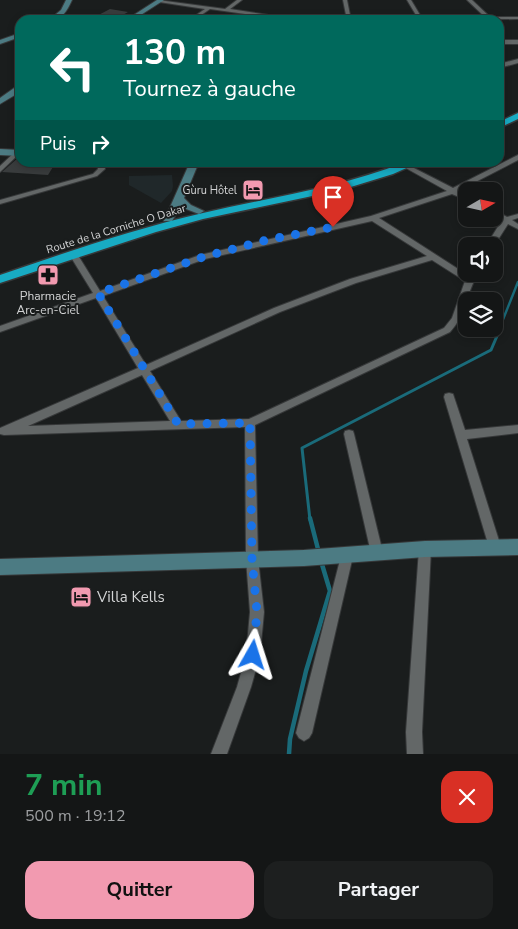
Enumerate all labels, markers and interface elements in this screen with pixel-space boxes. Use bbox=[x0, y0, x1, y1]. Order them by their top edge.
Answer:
text: 130 m bbox=[123, 29, 226, 76]
icon: left bbox=[40, 35, 105, 100]
text: Tournez à gauche bbox=[123, 74, 296, 104]
icon: right bbox=[86, 130, 114, 158]
text: Puis bbox=[40, 131, 76, 157]
pin bbox=[312, 176, 354, 227]
hotel icon: Gùru Hôtel bbox=[241, 178, 265, 202]
north arrow bbox=[458, 182, 502, 228]
map controls bbox=[458, 182, 503, 337]
place label: Gùru Hôtel bbox=[183, 183, 238, 198]
icon: arrive bbox=[319, 183, 347, 211]
street label: Route de la Corniche O Dakar bbox=[44, 201, 188, 257]
button: sound bbox=[458, 237, 503, 282]
pharmacy icon: Pharmacie Arc-en-Ciel bbox=[36, 263, 60, 287]
place label: Pharmacie Arc-en-Ciel bbox=[17, 288, 80, 318]
button: layers bbox=[458, 292, 503, 337]
hotel icon: Villa Kells bbox=[69, 585, 93, 609]
place label: Villa Kells bbox=[96, 587, 165, 607]
position arrow bbox=[226, 628, 278, 680]
text: 7 min bbox=[25, 765, 103, 806]
button: close bbox=[441, 771, 493, 823]
text: 500 m · 19:12 bbox=[25, 805, 126, 827]
button: Quitter bbox=[25, 861, 254, 919]
button: Partager bbox=[264, 861, 493, 919]

